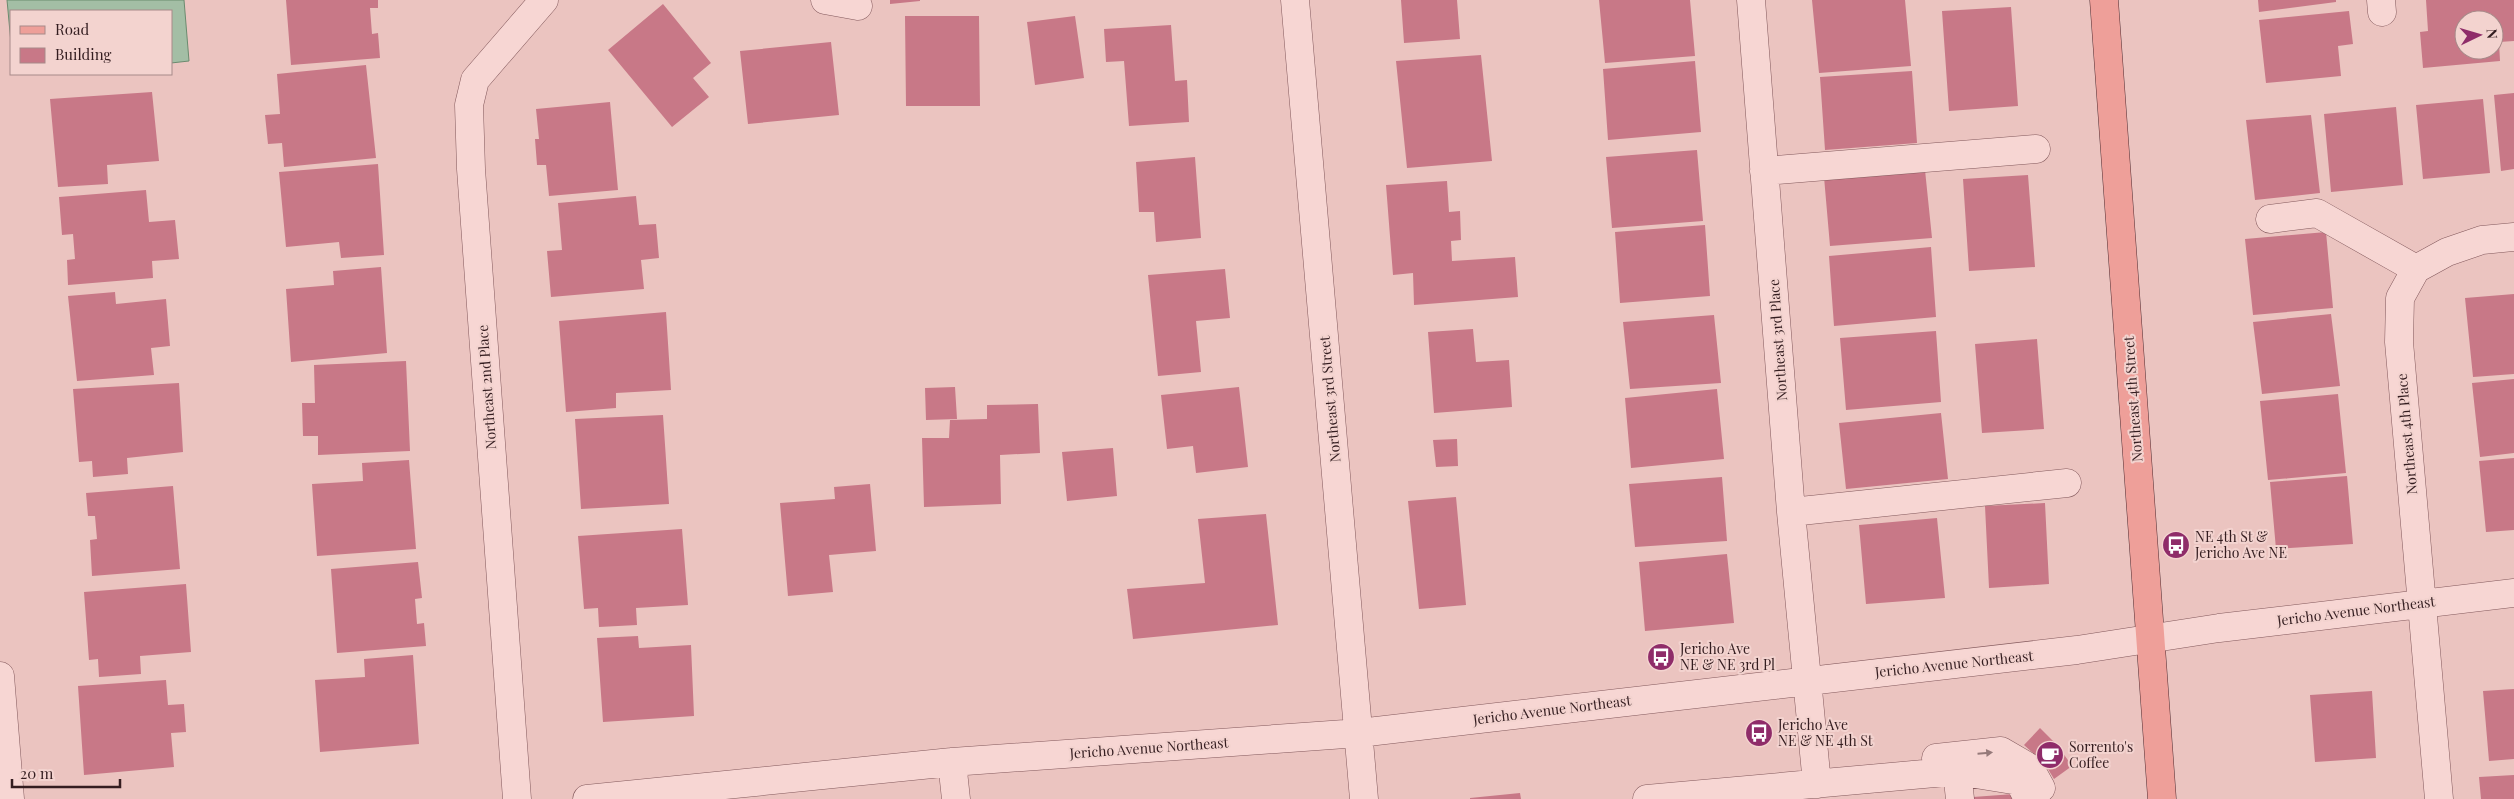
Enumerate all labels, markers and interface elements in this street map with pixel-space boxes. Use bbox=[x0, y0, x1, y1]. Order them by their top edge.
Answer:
legend bbox=[10, 10, 172, 75]
north arrow bbox=[2454, 10, 2504, 60]
text: Road bbox=[55, 19, 89, 39]
text: N bbox=[2483, 28, 2502, 40]
text: Building bbox=[55, 44, 112, 64]
street label: Northeast 3rd Place bbox=[1764, 278, 1791, 402]
street label: Northeast 2nd Place bbox=[473, 324, 500, 450]
street label: Northeast 3rd Street bbox=[1314, 334, 1344, 463]
street label: Northeast 4th Street bbox=[2119, 334, 2146, 463]
street label: Northeast 4th Place bbox=[2392, 373, 2421, 495]
place label: NE 4th St & Jericho Ave NE bbox=[2194, 527, 2287, 562]
bus stop icon: NE 4th St & Jericho Ave NE bbox=[2161, 530, 2191, 560]
street label: Jericho Avenue Northeast bbox=[2275, 591, 2437, 630]
place label: Jericho Ave NE & NE 3rd Pl bbox=[1679, 639, 1775, 674]
bus stop icon: Jericho Ave NE & NE 3rd Pl bbox=[1646, 642, 1676, 672]
street label: Jericho Avenue Northeast bbox=[1873, 646, 2035, 681]
street label: Jericho Avenue Northeast bbox=[1471, 690, 1633, 729]
place label: Jericho Ave NE & NE 4th St bbox=[1777, 715, 1874, 750]
bus stop icon: Jericho Ave NE & NE 4th St bbox=[1744, 718, 1774, 748]
street label: Jericho Avenue Northeast bbox=[1068, 732, 1230, 763]
place label: Sorrento's Coffee bbox=[2069, 737, 2133, 772]
cafe icon: Sorrento's Coffee bbox=[2035, 740, 2065, 770]
one-way arrow bbox=[1977, 749, 1993, 757]
scale bar bbox=[12, 756, 120, 788]
text: 20 m bbox=[20, 763, 54, 783]

